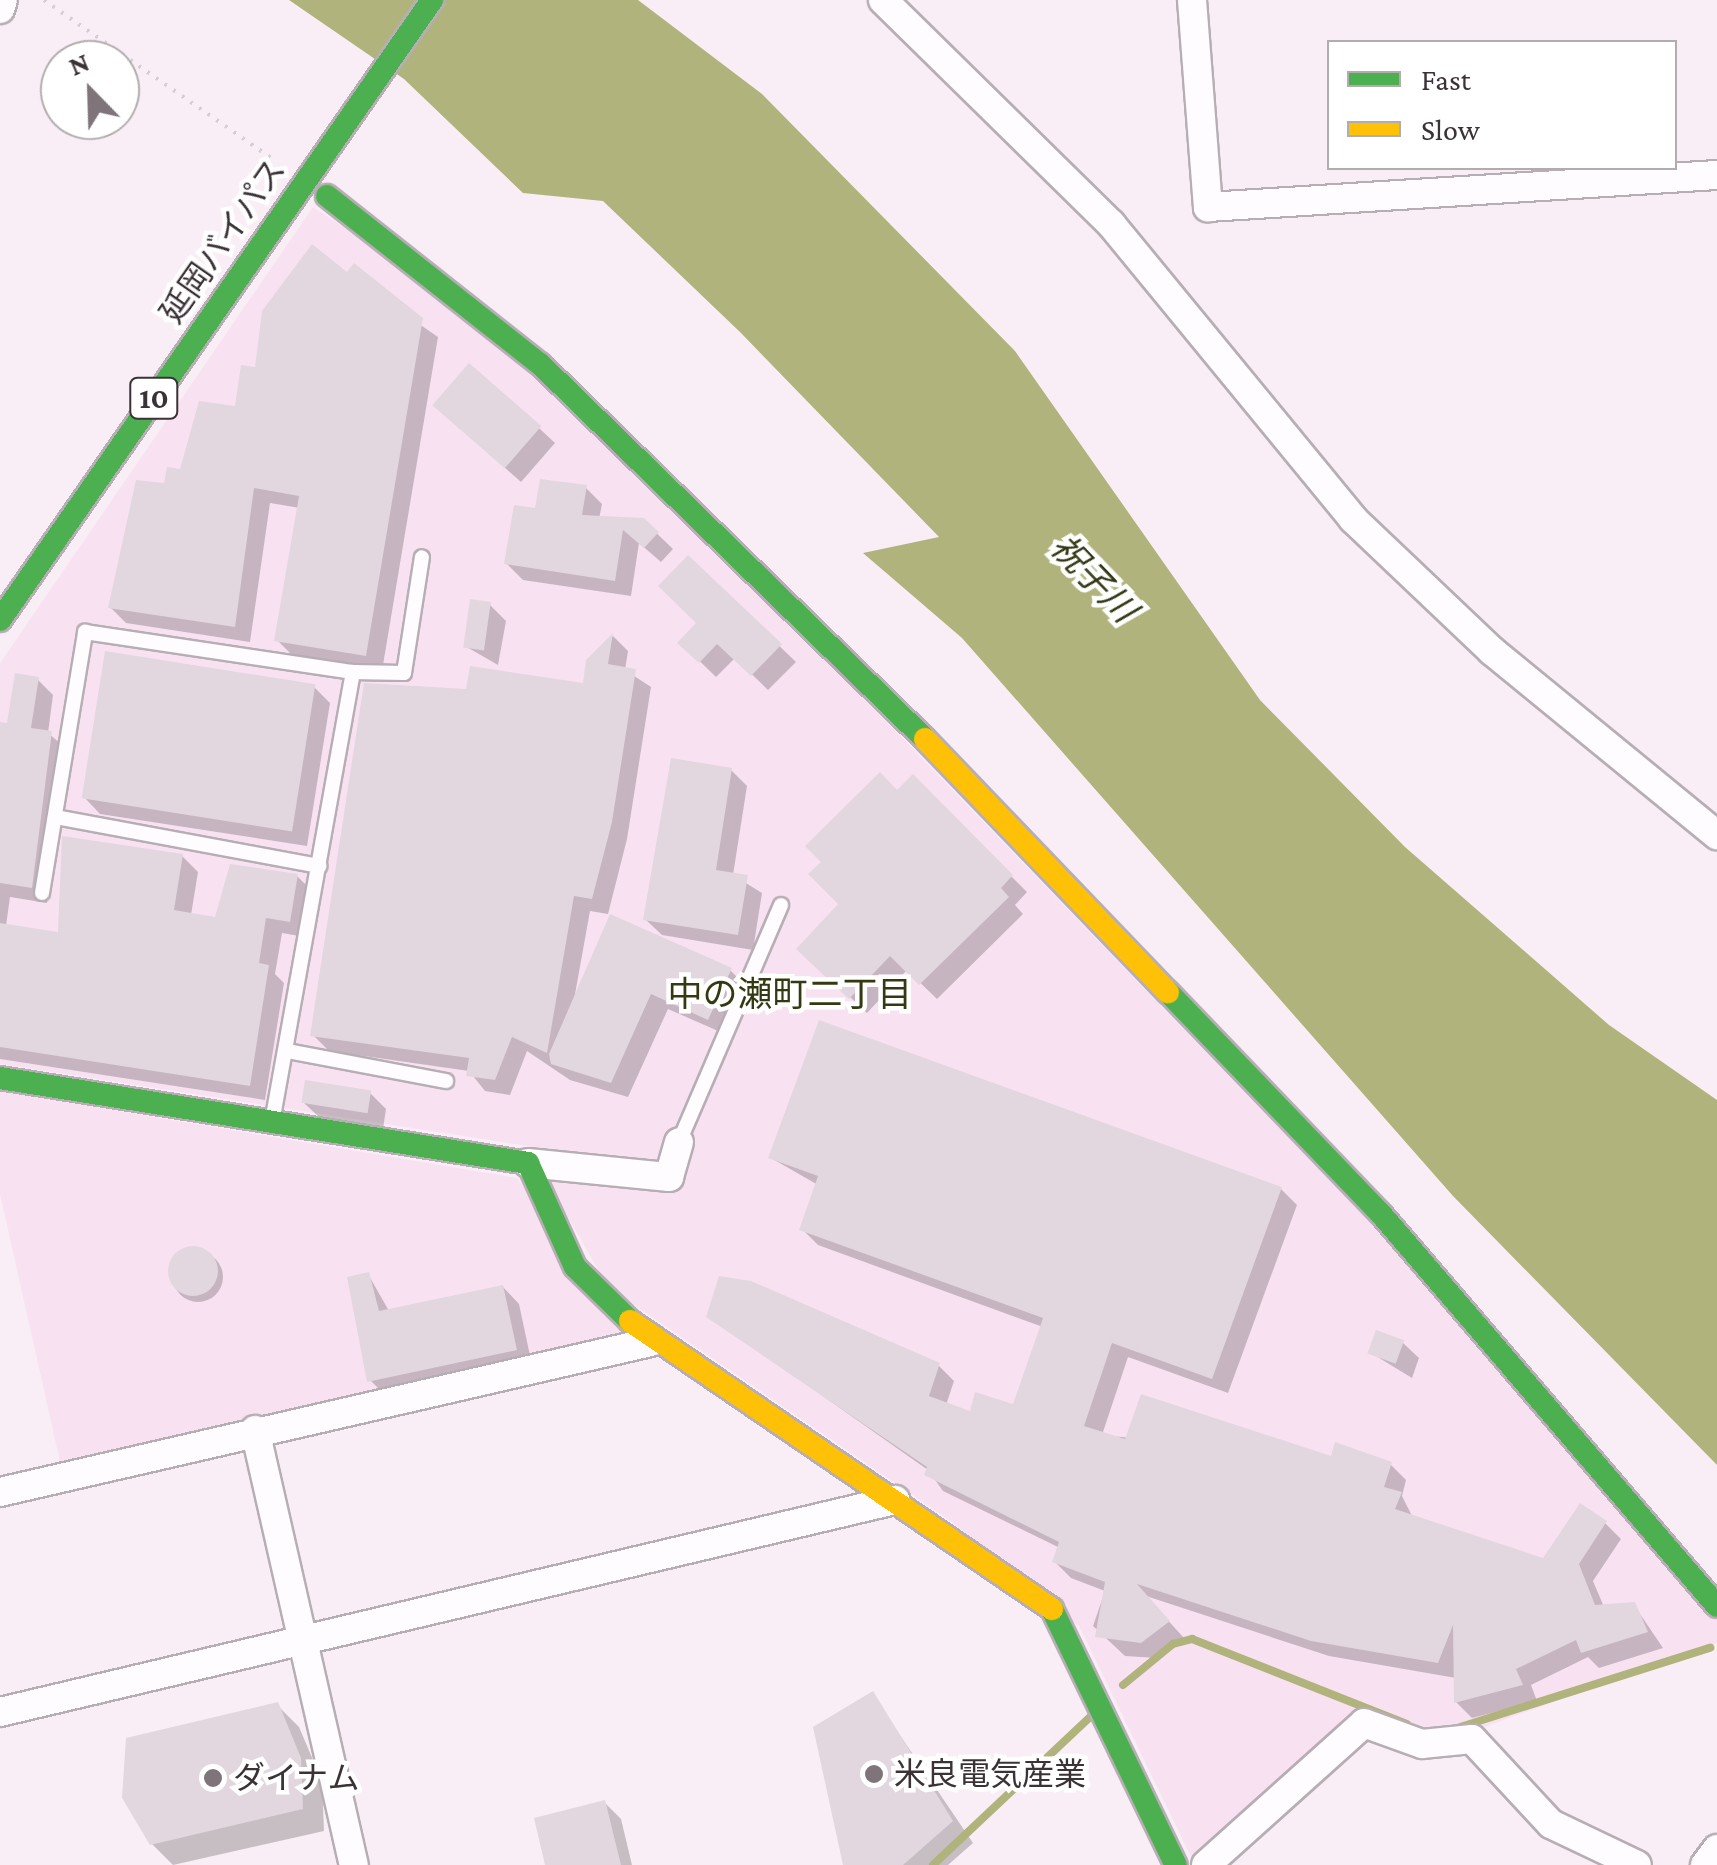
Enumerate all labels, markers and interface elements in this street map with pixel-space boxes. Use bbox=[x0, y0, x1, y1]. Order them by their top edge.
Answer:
north arrow bbox=[40, 40, 140, 140]
legend bbox=[1327, 40, 1677, 170]
text: N bbox=[64, 46, 94, 82]
text: Fast bbox=[1421, 63, 1471, 96]
text: Slow bbox=[1421, 113, 1480, 146]
street label: 延岡バイパス bbox=[152, 151, 294, 331]
road number: 10 bbox=[129, 373, 179, 423]
water label: 祝子川 bbox=[1041, 527, 1145, 631]
district label: 中の瀬町二丁目 bbox=[668, 974, 912, 1016]
place label: 米良電気産業 bbox=[894, 1755, 1086, 1793]
place label: ダイナム bbox=[233, 1759, 361, 1797]
marker: 米良電気産業 bbox=[863, 1763, 885, 1785]
marker: ダイナム bbox=[202, 1767, 224, 1789]

